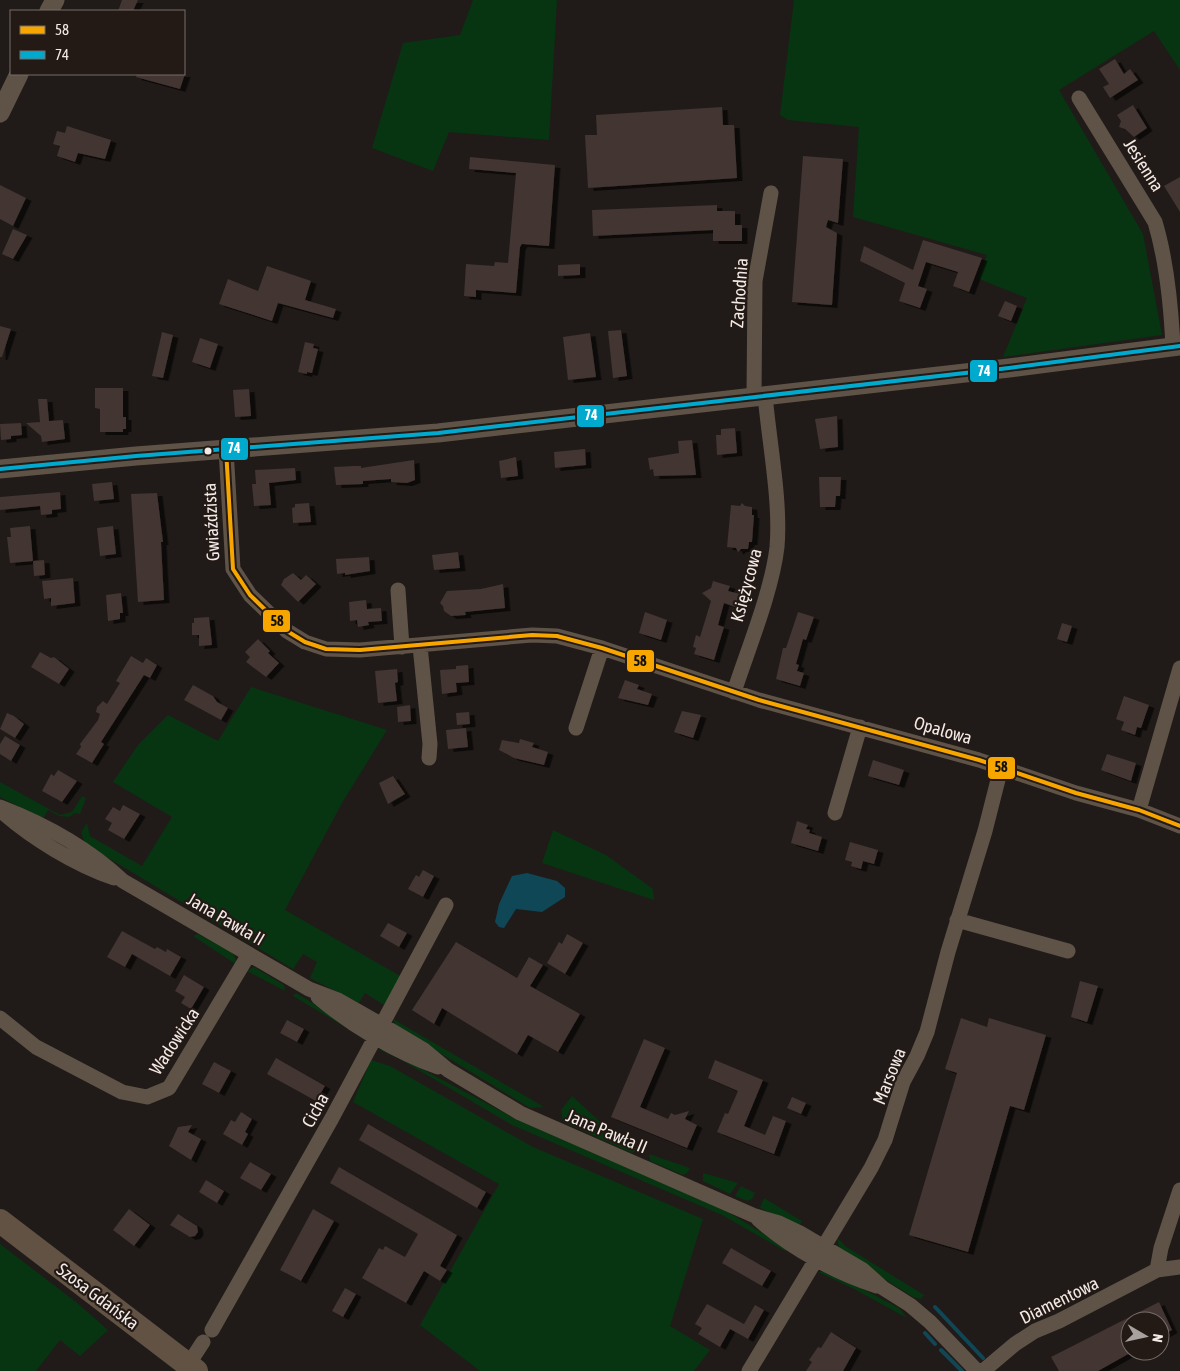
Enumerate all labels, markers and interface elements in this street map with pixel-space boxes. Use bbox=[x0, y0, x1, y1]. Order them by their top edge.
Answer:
legend bbox=[10, 10, 185, 75]
text: 58 bbox=[55, 21, 69, 38]
text: 74 bbox=[55, 46, 69, 63]
street label: Jesienna bbox=[1120, 135, 1168, 195]
street label: Zachodnia bbox=[726, 257, 752, 329]
line badge: 74 bbox=[969, 359, 998, 383]
text: 74 bbox=[977, 363, 991, 379]
line badge: 74 bbox=[576, 404, 605, 428]
text: 74 bbox=[584, 407, 598, 423]
line badge: 74 bbox=[220, 437, 249, 461]
text: 74 bbox=[227, 440, 241, 456]
unlabelled marker bbox=[203, 446, 213, 456]
street label: Gwiaździsta bbox=[198, 482, 224, 562]
street label: Księżycowa bbox=[726, 546, 766, 624]
line badge: 58 bbox=[262, 609, 291, 633]
text: 58 bbox=[270, 613, 284, 629]
line badge: 58 bbox=[626, 649, 655, 673]
text: 58 bbox=[633, 653, 647, 669]
street label: Opalowa bbox=[912, 712, 974, 748]
line badge: 58 bbox=[987, 756, 1016, 780]
text: 58 bbox=[994, 759, 1008, 775]
street label: Jana Pawła II bbox=[183, 888, 269, 950]
street label: Wadowicka bbox=[145, 1004, 203, 1078]
street label: Marsowa bbox=[868, 1045, 910, 1107]
street label: Cicha bbox=[297, 1089, 333, 1131]
street label: Jana Pawła II bbox=[563, 1105, 651, 1157]
street label: Szosa Gdańska bbox=[53, 1258, 143, 1334]
street label: Diamentowa bbox=[1016, 1272, 1102, 1328]
north arrow bbox=[1120, 1311, 1170, 1361]
text: N bbox=[1149, 1333, 1166, 1343]

